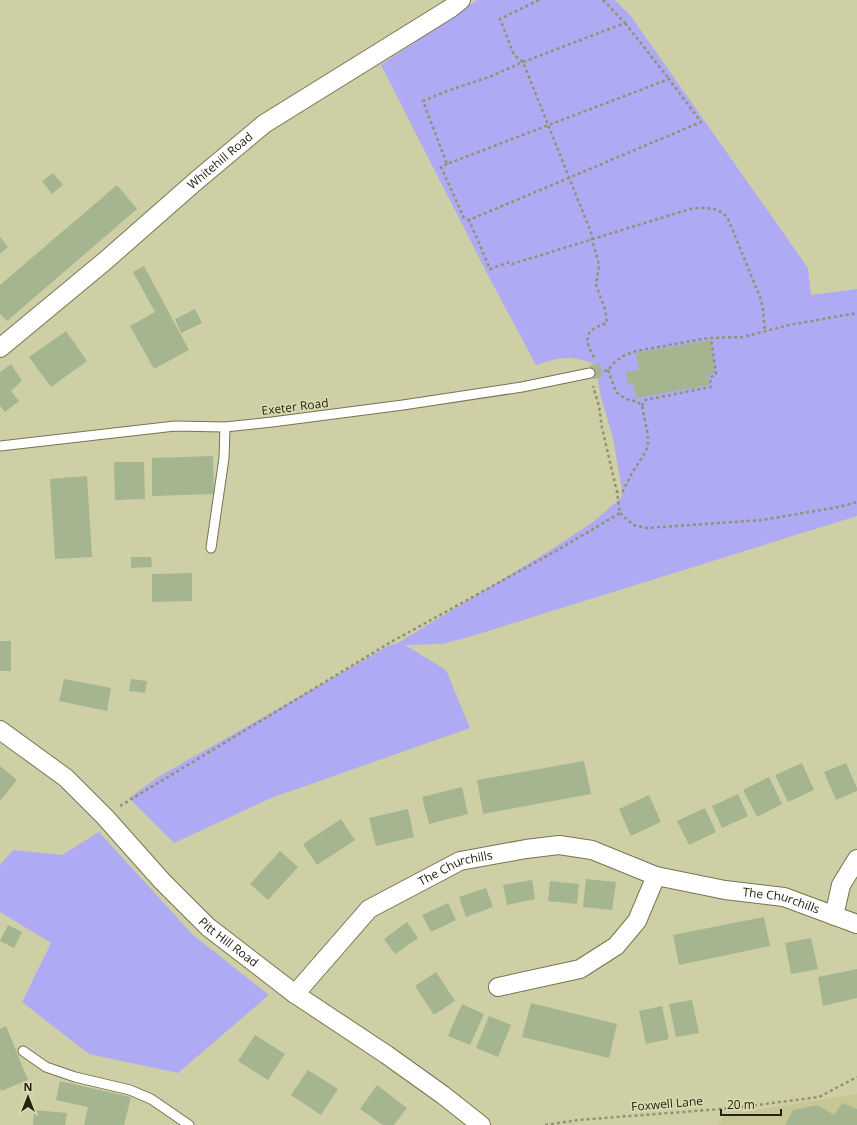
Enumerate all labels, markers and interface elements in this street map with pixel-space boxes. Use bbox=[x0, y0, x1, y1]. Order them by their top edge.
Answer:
street label: Whitehill Road bbox=[183, 128, 256, 193]
street label: Exeter Road bbox=[260, 394, 329, 419]
street label: The Churchills bbox=[415, 846, 494, 890]
street label: The Churchills bbox=[742, 883, 822, 918]
street label: Pitt Hill Road bbox=[195, 913, 262, 971]
north arrow bbox=[8, 1077, 48, 1117]
text: N bbox=[24, 1079, 32, 1094]
scale bar bbox=[721, 1091, 781, 1117]
street label: Foxwell Lane bbox=[630, 1092, 704, 1115]
text: 20 m bbox=[727, 1096, 755, 1113]

